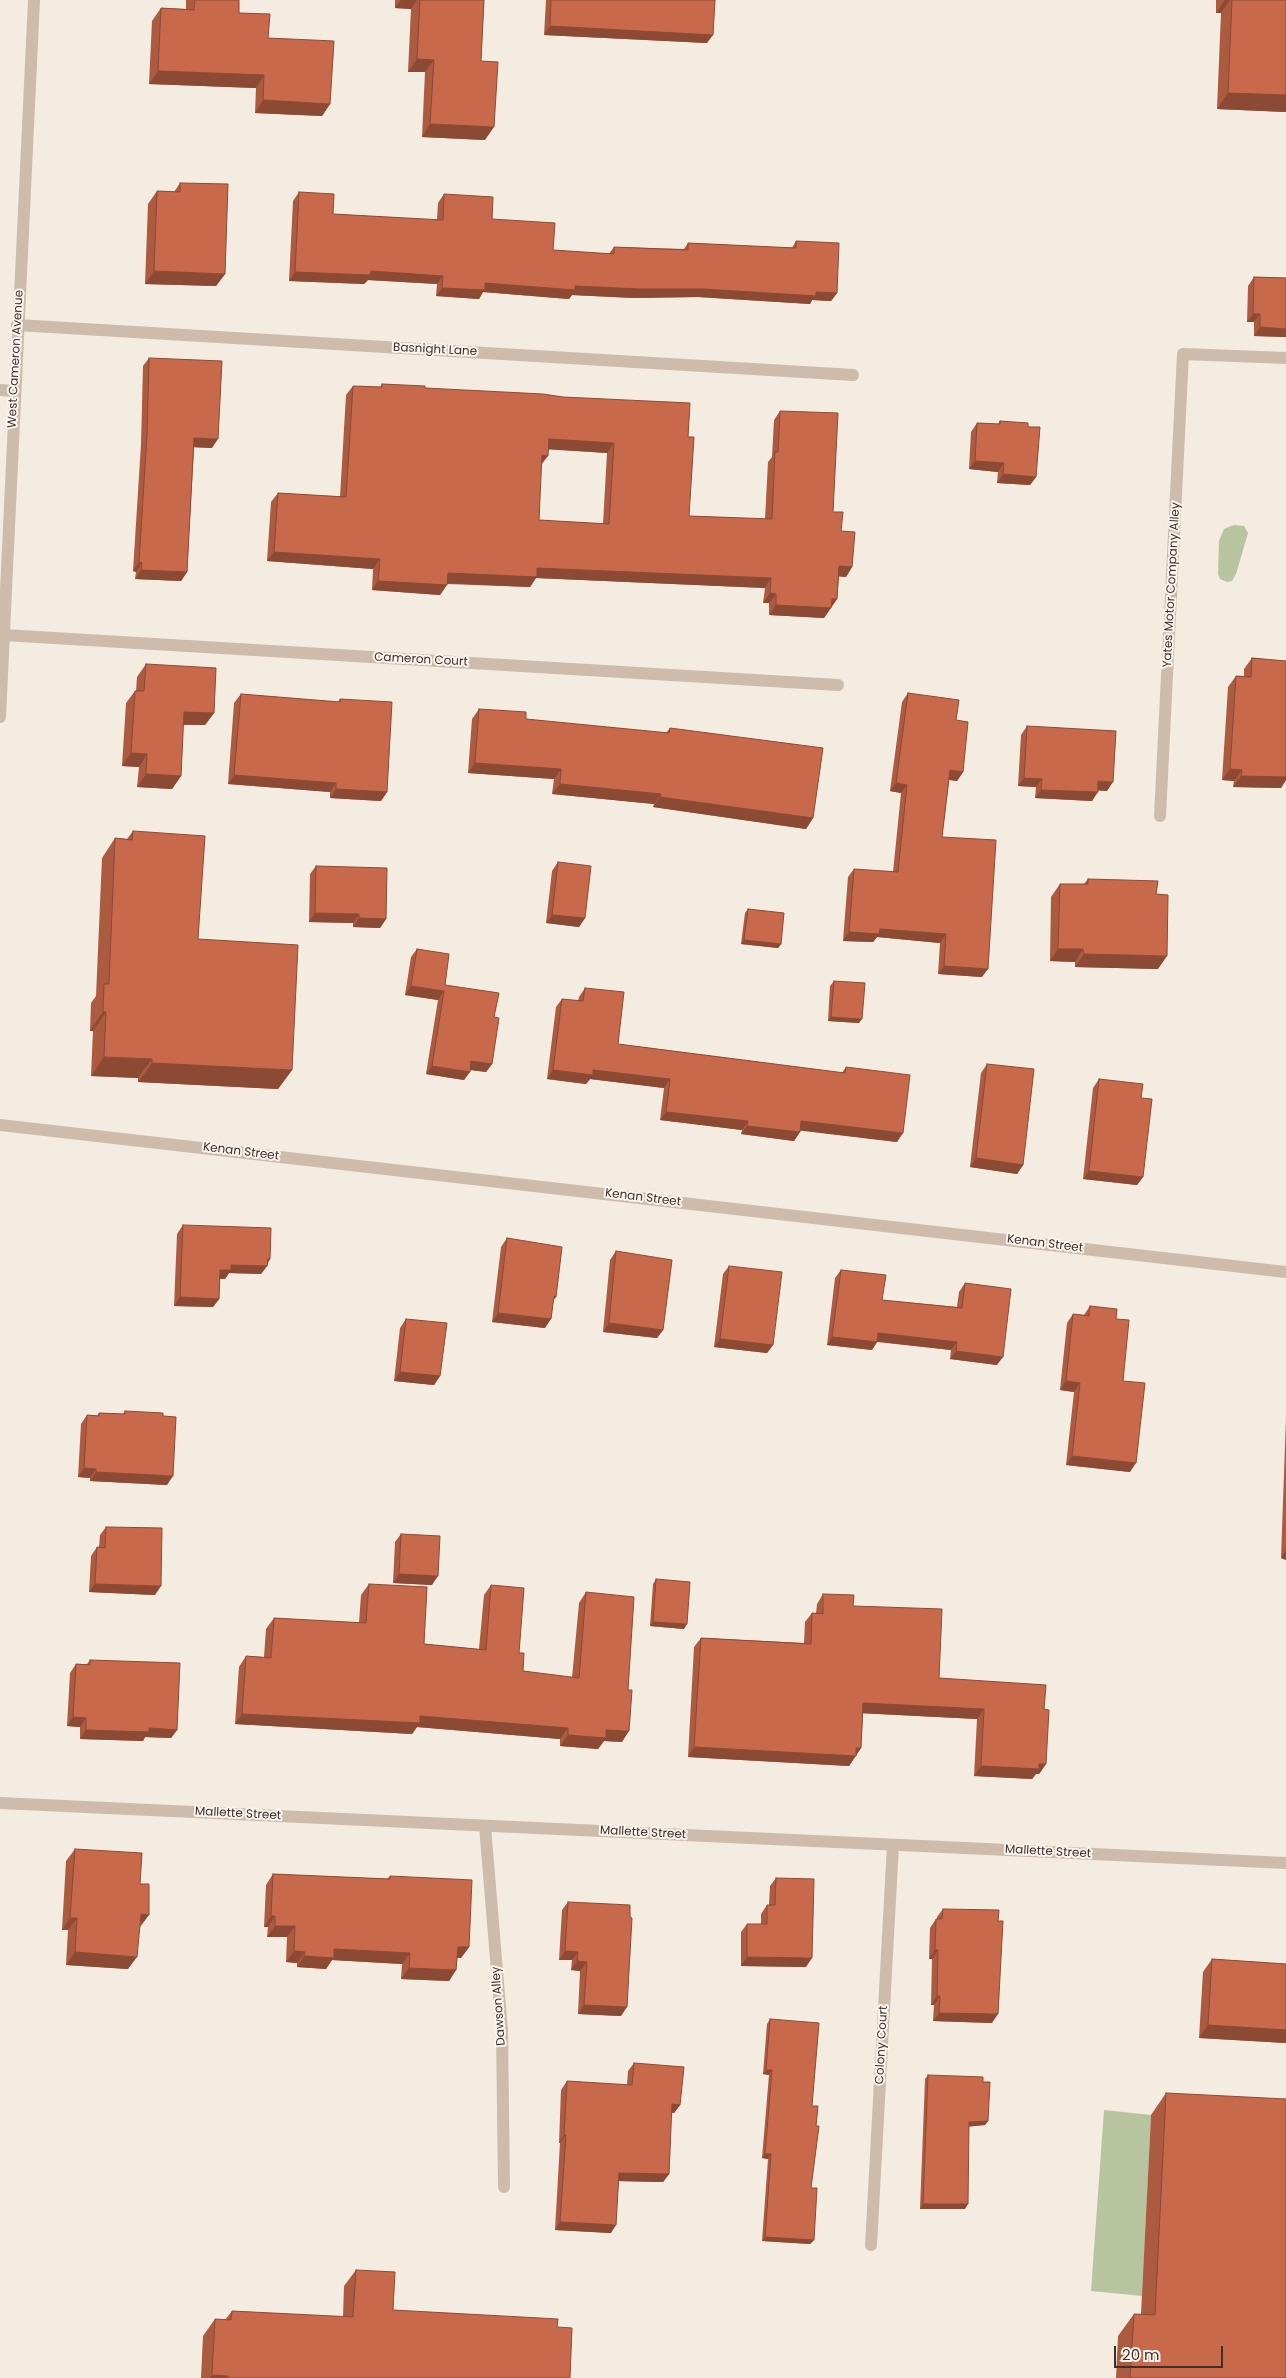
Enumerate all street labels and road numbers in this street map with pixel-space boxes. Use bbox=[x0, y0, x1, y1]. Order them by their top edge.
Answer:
street label: West Cameron Avenue bbox=[5, 290, 27, 428]
street label: Basnight Lane bbox=[393, 341, 477, 359]
street label: Yates Motor Company Alley bbox=[1160, 502, 1184, 668]
street label: Cameron Court bbox=[374, 650, 468, 670]
street label: Kenan Street bbox=[202, 1140, 280, 1164]
street label: Kenan Street bbox=[604, 1186, 682, 1210]
street label: Kenan Street bbox=[1006, 1232, 1084, 1256]
street label: Mallette Street bbox=[195, 1805, 281, 1823]
street label: Mallette Street bbox=[600, 1824, 686, 1842]
street label: Mallette Street bbox=[1005, 1843, 1091, 1861]
street label: Dawson Alley bbox=[489, 1966, 509, 2046]
street label: Colony Court bbox=[873, 2005, 891, 2085]

